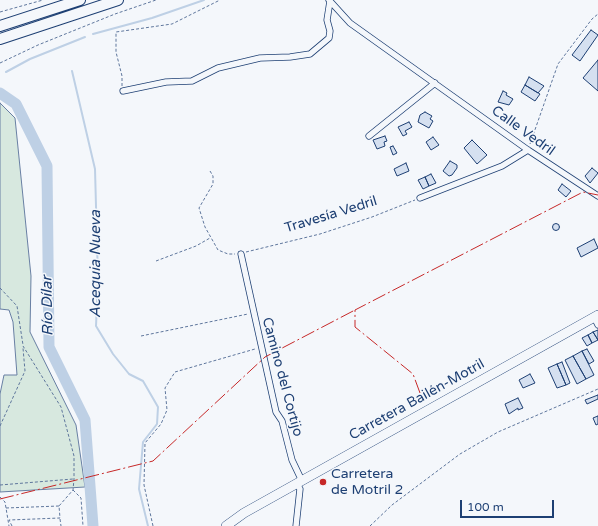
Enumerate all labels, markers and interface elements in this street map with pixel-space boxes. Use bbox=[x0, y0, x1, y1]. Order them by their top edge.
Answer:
street label: Calle Vedril bbox=[488, 102, 558, 160]
street label: Travesía Vedril bbox=[283, 193, 379, 237]
water label: Acequia Nueva bbox=[87, 210, 105, 318]
water label: Río Dílar bbox=[38, 276, 58, 336]
street label: Camino del Cortijo bbox=[258, 316, 306, 438]
street label: Carretera Bailén-Motril bbox=[346, 356, 488, 444]
place label: Carretera de Motril 2 bbox=[331, 466, 403, 498]
marker: Carretera de Motril 2 bbox=[318, 477, 328, 487]
scale bar bbox=[462, 492, 556, 518]
text: 100 m bbox=[467, 500, 504, 514]

